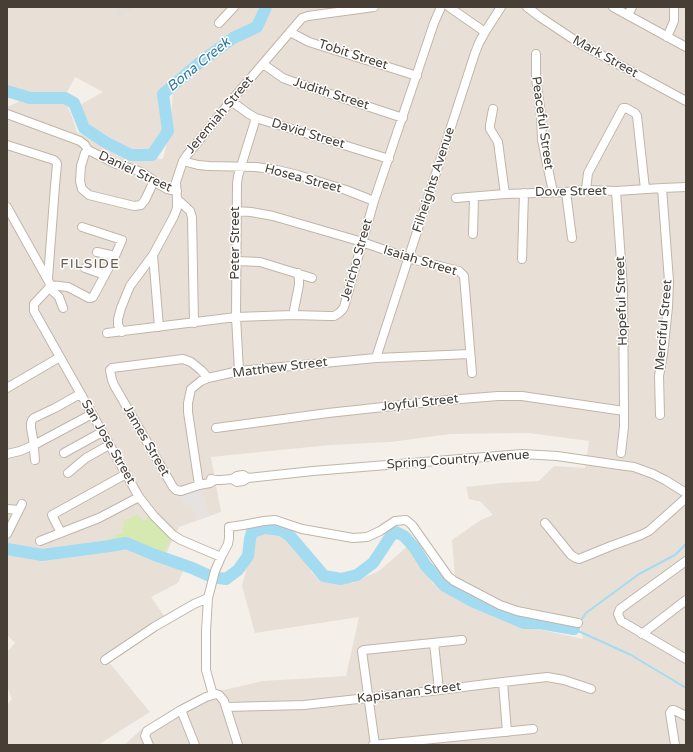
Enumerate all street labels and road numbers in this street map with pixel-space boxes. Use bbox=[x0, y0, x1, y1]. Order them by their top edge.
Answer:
street label: Mark Street bbox=[570, 33, 640, 81]
street label: Tobit Street bbox=[316, 36, 390, 74]
street label: Jeremiah Street bbox=[183, 73, 257, 157]
street label: Judith Street bbox=[291, 74, 371, 114]
street label: Peaceful Street bbox=[528, 75, 556, 171]
street label: David Street bbox=[270, 115, 346, 153]
street label: Filheights Avenue bbox=[410, 125, 458, 235]
street label: Daniel Street bbox=[96, 148, 174, 196]
street label: Hosea Street bbox=[263, 161, 343, 197]
street label: Dove Street bbox=[535, 184, 607, 200]
street label: Peter Street bbox=[228, 206, 244, 280]
street label: Jericho Street bbox=[338, 217, 376, 303]
street label: Isaiah Street bbox=[381, 242, 459, 280]
street label: Hopeful Street bbox=[613, 256, 631, 346]
street label: Merciful Street bbox=[652, 279, 676, 371]
street label: Matthew Street bbox=[232, 354, 328, 382]
street label: Joyful Street bbox=[381, 391, 459, 415]
street label: San Jose Street bbox=[78, 397, 138, 487]
street label: James Street bbox=[119, 403, 173, 479]
street label: Spring Country Avenue bbox=[386, 447, 530, 473]
street label: Kapisanan Street bbox=[356, 679, 462, 707]

